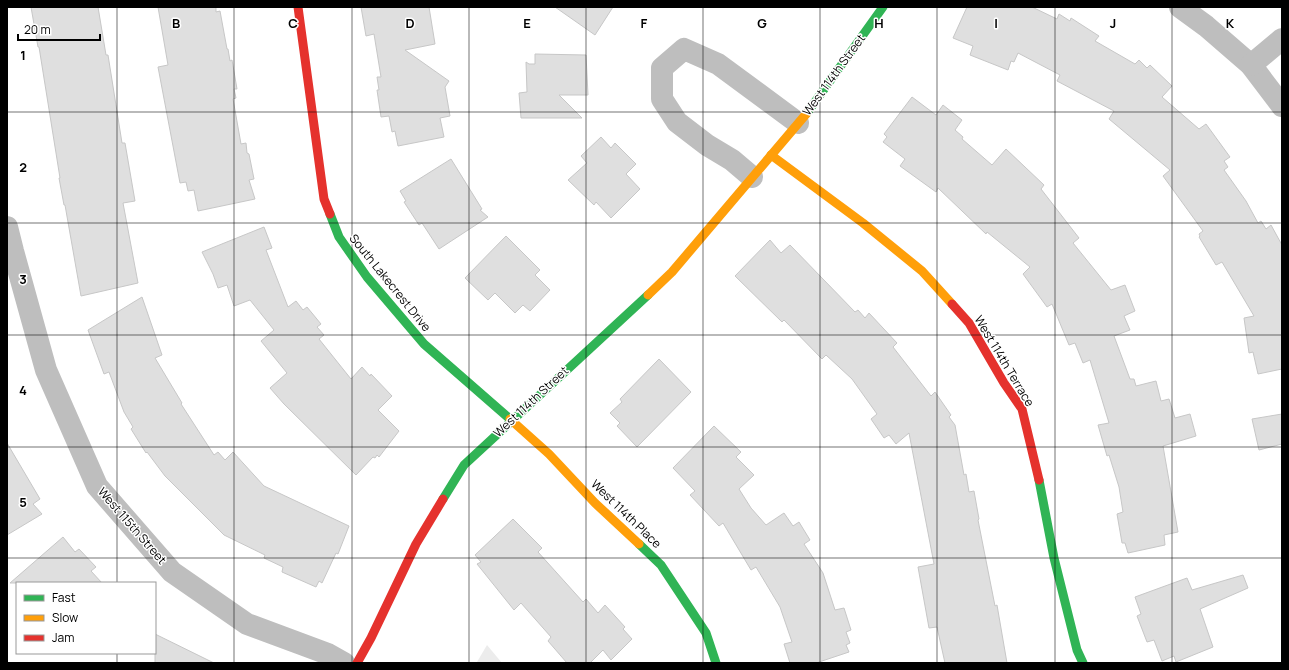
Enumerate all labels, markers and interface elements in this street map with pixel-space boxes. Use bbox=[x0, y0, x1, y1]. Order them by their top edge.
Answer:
text: B bbox=[172, 14, 180, 32]
text: C bbox=[288, 14, 298, 32]
text: D bbox=[405, 14, 415, 32]
text: E bbox=[523, 14, 531, 32]
text: F bbox=[641, 14, 648, 32]
text: G bbox=[757, 14, 767, 32]
text: H bbox=[874, 14, 884, 32]
text: I bbox=[994, 14, 998, 32]
text: J bbox=[1110, 14, 1116, 32]
text: K bbox=[1226, 14, 1235, 32]
scale bar bbox=[18, 16, 100, 42]
text: 20 m bbox=[24, 21, 51, 38]
street label: West 114th Street bbox=[798, 30, 869, 119]
text: 1 bbox=[20, 46, 26, 64]
text: 2 bbox=[19, 158, 27, 176]
street label: South Lakecrest Drive bbox=[346, 230, 435, 335]
text: 3 bbox=[19, 270, 27, 288]
street label: West 114th Terrace bbox=[970, 312, 1038, 410]
street label: West 114th Street bbox=[489, 362, 572, 441]
text: 4 bbox=[19, 381, 27, 399]
street label: West 114th Place bbox=[587, 476, 665, 552]
street label: West 115th Street bbox=[94, 484, 171, 568]
text: 5 bbox=[19, 493, 27, 511]
legend bbox=[16, 582, 156, 654]
text: Fast bbox=[52, 589, 76, 606]
text: Slow bbox=[52, 609, 78, 626]
text: Jam bbox=[52, 629, 74, 646]

